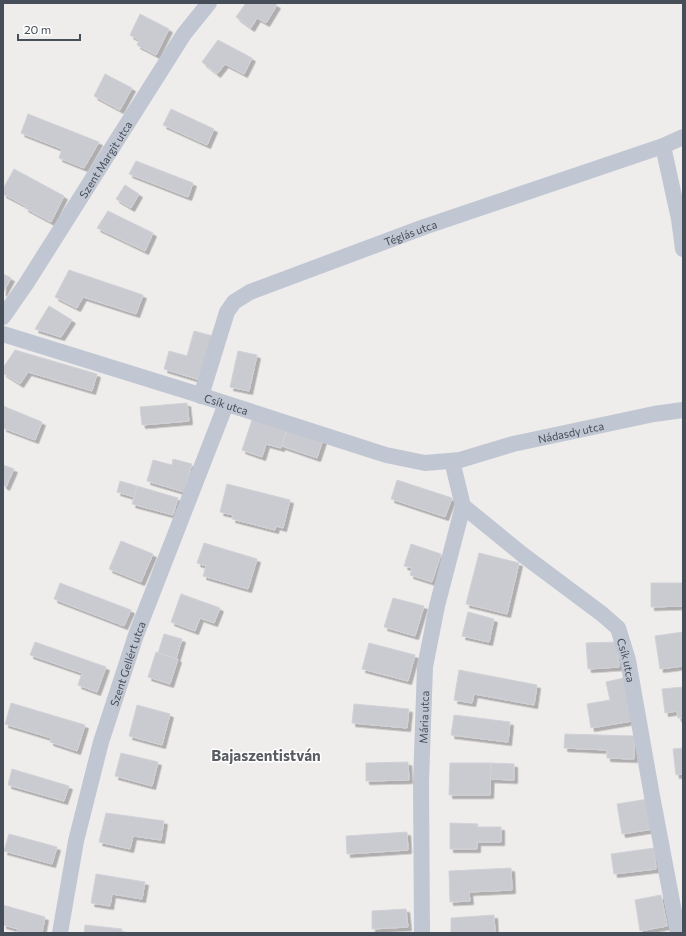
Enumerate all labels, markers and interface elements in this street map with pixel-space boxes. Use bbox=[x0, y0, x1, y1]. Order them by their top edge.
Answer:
scale bar bbox=[18, 16, 80, 42]
text: 20 m bbox=[24, 22, 51, 36]
street label: Szent Margit utca bbox=[76, 118, 134, 200]
street label: Téglás utca bbox=[382, 217, 438, 248]
street label: Csík utca bbox=[203, 391, 250, 417]
street label: Nádasdy utca bbox=[537, 418, 605, 445]
street label: Szent Gellért utca bbox=[107, 619, 147, 708]
street label: Csík utca bbox=[615, 636, 638, 683]
street label: Mária utca bbox=[416, 690, 431, 744]
district label: Bajaszentistván bbox=[211, 746, 321, 764]

